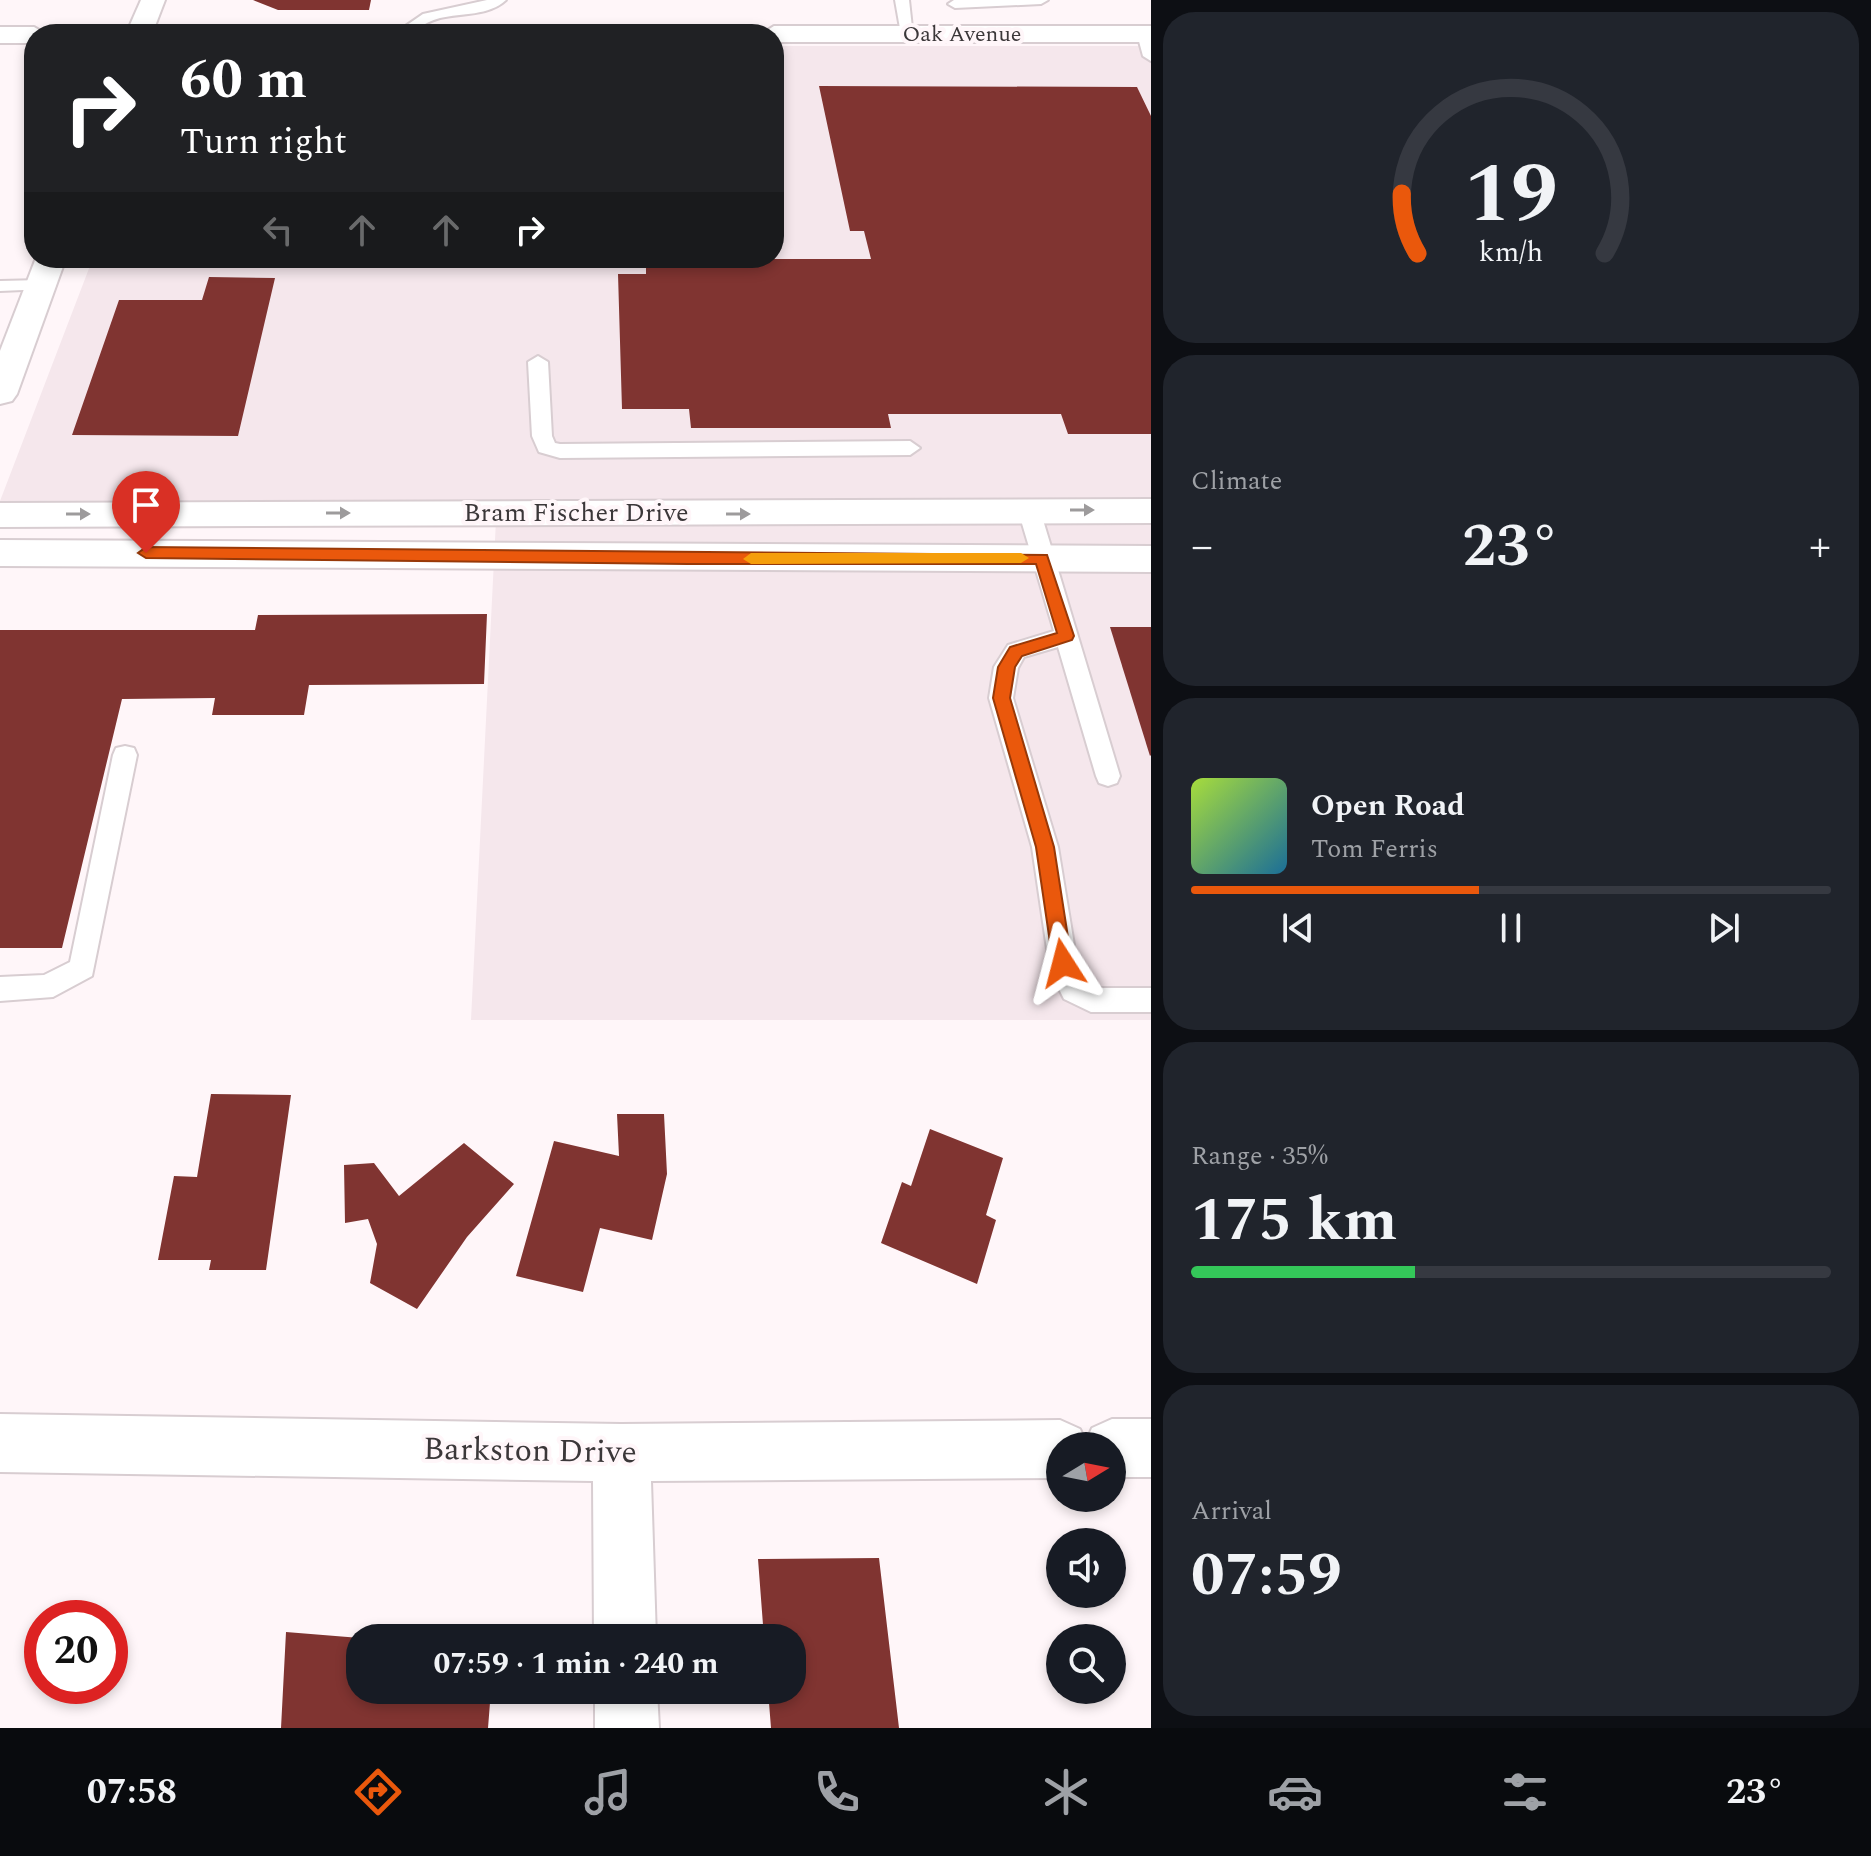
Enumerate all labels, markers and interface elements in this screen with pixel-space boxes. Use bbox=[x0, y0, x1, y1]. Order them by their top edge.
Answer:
street label: Oak Avenue bbox=[903, 18, 1021, 51]
text: 60 m bbox=[180, 38, 307, 123]
icon: right bbox=[48, 56, 152, 160]
text: Turn right bbox=[180, 115, 347, 170]
text: 19 bbox=[1464, 131, 1558, 258]
icon: left bbox=[256, 208, 300, 252]
icon: ahead bbox=[340, 208, 384, 252]
icon: ahead bbox=[424, 208, 468, 252]
icon: right bbox=[508, 208, 552, 252]
text: km/h bbox=[1479, 231, 1543, 274]
text: Climate bbox=[1191, 461, 1282, 501]
pin bbox=[112, 471, 180, 553]
icon: arrive bbox=[124, 483, 168, 527]
street label: Bram Fischer Drive bbox=[463, 493, 689, 533]
text: 23° bbox=[1462, 501, 1560, 593]
one-way arrow bbox=[1070, 504, 1095, 516]
one-way arrow bbox=[326, 507, 351, 519]
one-way arrow bbox=[66, 508, 91, 520]
one-way arrow bbox=[726, 508, 751, 520]
text: − bbox=[1191, 513, 1213, 580]
text: + bbox=[1809, 513, 1831, 580]
text: Open Road bbox=[1311, 783, 1465, 829]
text: Tom Ferris bbox=[1311, 829, 1438, 869]
icon: previous bbox=[1276, 906, 1320, 950]
icon: pause bbox=[1489, 906, 1533, 950]
icon: next bbox=[1702, 906, 1746, 950]
position arrow bbox=[1021, 921, 1105, 1005]
text: Range · 35% bbox=[1191, 1136, 1328, 1176]
text: 175 km bbox=[1191, 1175, 1397, 1267]
street label: Barkston Drive bbox=[423, 1425, 637, 1477]
north arrow bbox=[1046, 1432, 1126, 1512]
map controls bbox=[1046, 1432, 1126, 1704]
text: Arrival bbox=[1191, 1491, 1272, 1531]
button: sound bbox=[1046, 1528, 1126, 1608]
text: 07:59 bbox=[1191, 1530, 1342, 1622]
speed limit sign: 20 bbox=[24, 1600, 128, 1704]
button: search bbox=[1046, 1624, 1126, 1704]
text: 07:59 · 1 min · 240 m bbox=[433, 1641, 719, 1687]
icon: directions bbox=[350, 1764, 406, 1820]
icon: music bbox=[580, 1764, 636, 1820]
icon: phone bbox=[809, 1764, 865, 1820]
icon: climate bbox=[1038, 1764, 1094, 1820]
icon: car bbox=[1267, 1764, 1323, 1820]
icon: filters bbox=[1497, 1764, 1553, 1820]
text: 07:58 bbox=[87, 1765, 177, 1820]
text: 23° bbox=[1726, 1765, 1784, 1820]

